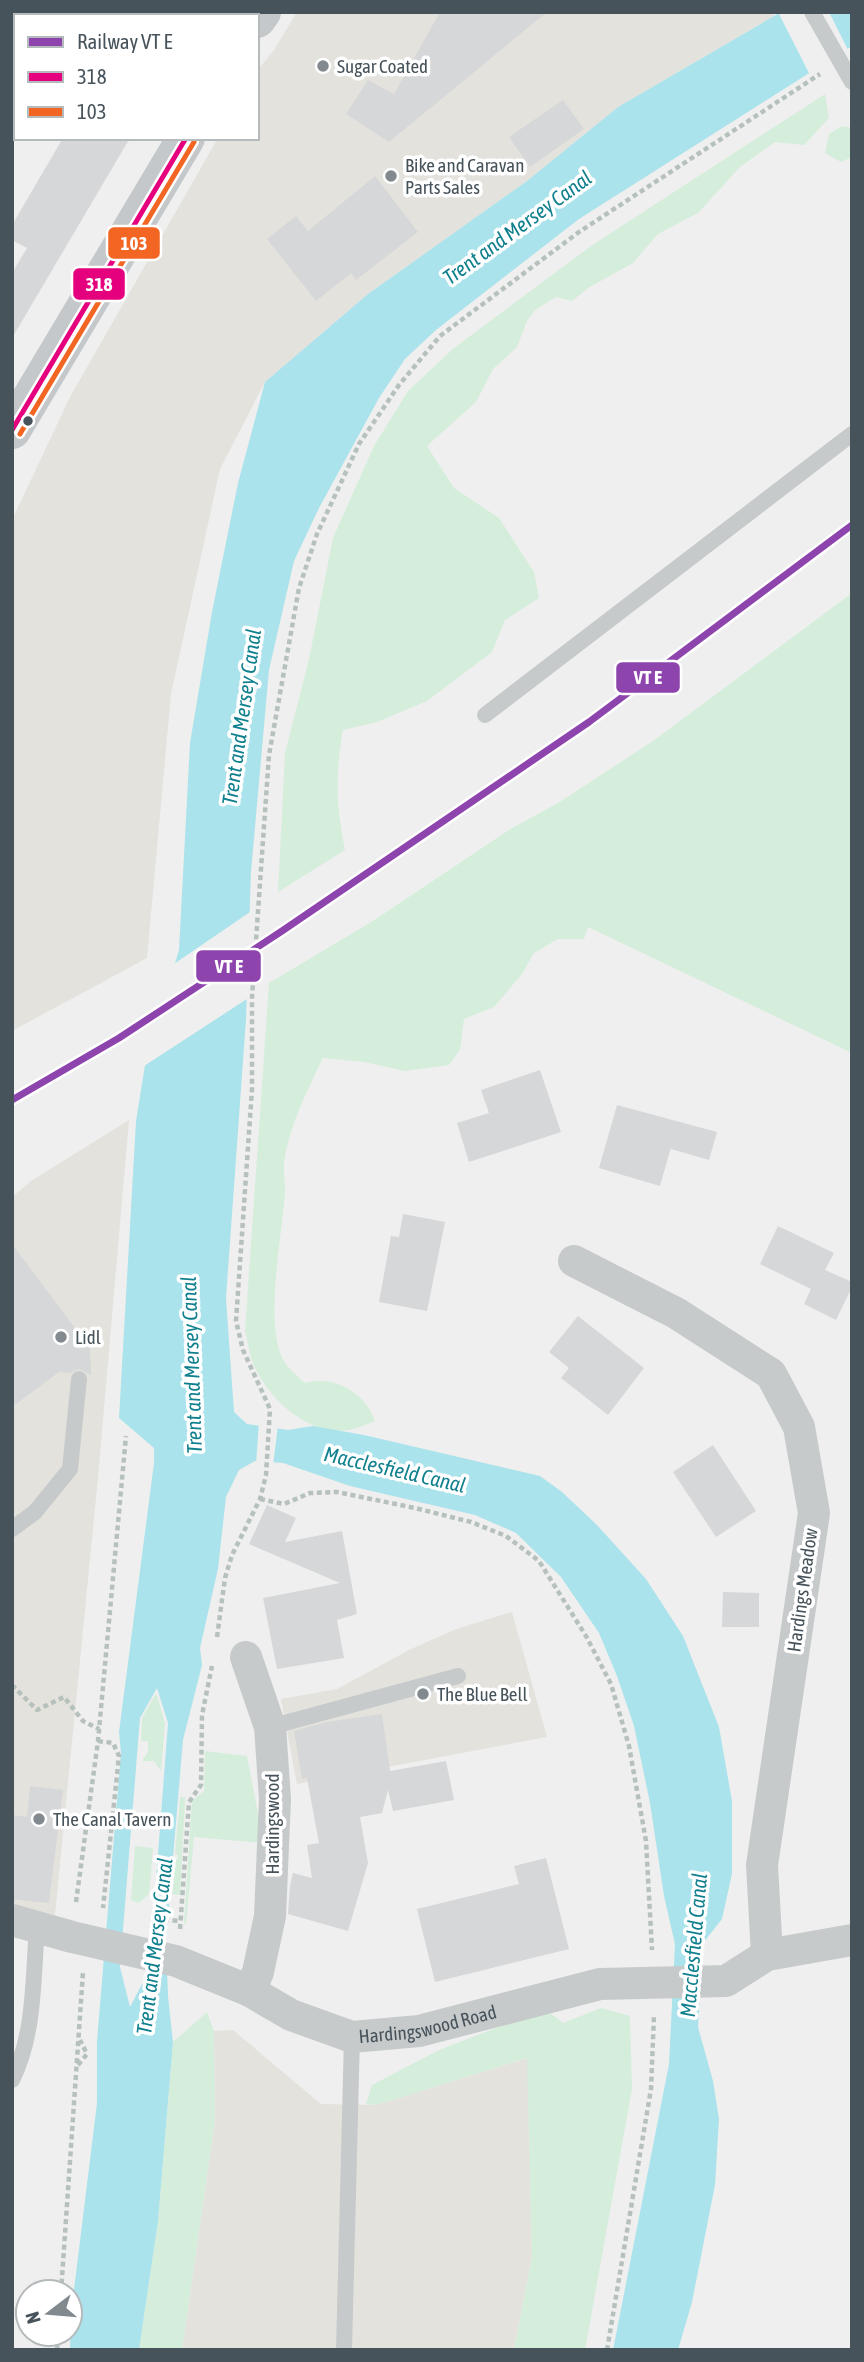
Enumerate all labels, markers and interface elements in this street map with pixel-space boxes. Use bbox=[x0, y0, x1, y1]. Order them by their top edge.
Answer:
legend bbox=[14, 14, 259, 140]
text: Railway VT E bbox=[77, 29, 172, 53]
place label: Sugar Coated bbox=[337, 55, 428, 77]
marker: Sugar Coated bbox=[315, 58, 331, 74]
text: 318 bbox=[77, 64, 107, 88]
text: 103 bbox=[77, 99, 107, 123]
place label: Bike and Caravan Parts Sales bbox=[405, 154, 524, 198]
water label: Trent and Mersey Canal bbox=[438, 165, 596, 289]
marker: Bike and Caravan Parts Sales bbox=[383, 168, 399, 184]
line badge: 103 bbox=[107, 226, 161, 260]
text: 103 bbox=[121, 232, 147, 254]
line badge: 318 bbox=[72, 267, 126, 301]
text: 318 bbox=[86, 273, 112, 295]
unlabelled marker bbox=[21, 414, 35, 428]
water label: Trent and Mersey Canal bbox=[217, 627, 265, 807]
line badge: VT E bbox=[615, 661, 681, 694]
text: VT E bbox=[633, 666, 662, 688]
line badge: VT E bbox=[195, 949, 262, 983]
text: VT E bbox=[214, 955, 243, 977]
water label: Trent and Mersey Canal bbox=[176, 1276, 206, 1454]
place label: Lidl bbox=[75, 1326, 101, 1348]
marker: Lidl bbox=[53, 1329, 69, 1345]
water label: Macclesfield Canal bbox=[322, 1441, 468, 1497]
street label: Hardings Meadow bbox=[782, 1526, 822, 1653]
place label: The Blue Bell bbox=[437, 1683, 528, 1705]
marker: The Blue Bell bbox=[415, 1686, 431, 1702]
street label: Hardingswood bbox=[261, 1774, 283, 1874]
place label: The Canal Tavern bbox=[53, 1808, 171, 1830]
marker: The Canal Tavern bbox=[31, 1811, 47, 1827]
water label: Trent and Mersey Canal bbox=[131, 1856, 177, 2036]
water label: Macclesfield Canal bbox=[675, 1872, 711, 2018]
street label: Hardingswood Road bbox=[358, 2000, 499, 2047]
north arrow bbox=[14, 2278, 84, 2348]
text: N bbox=[21, 2309, 45, 2326]

